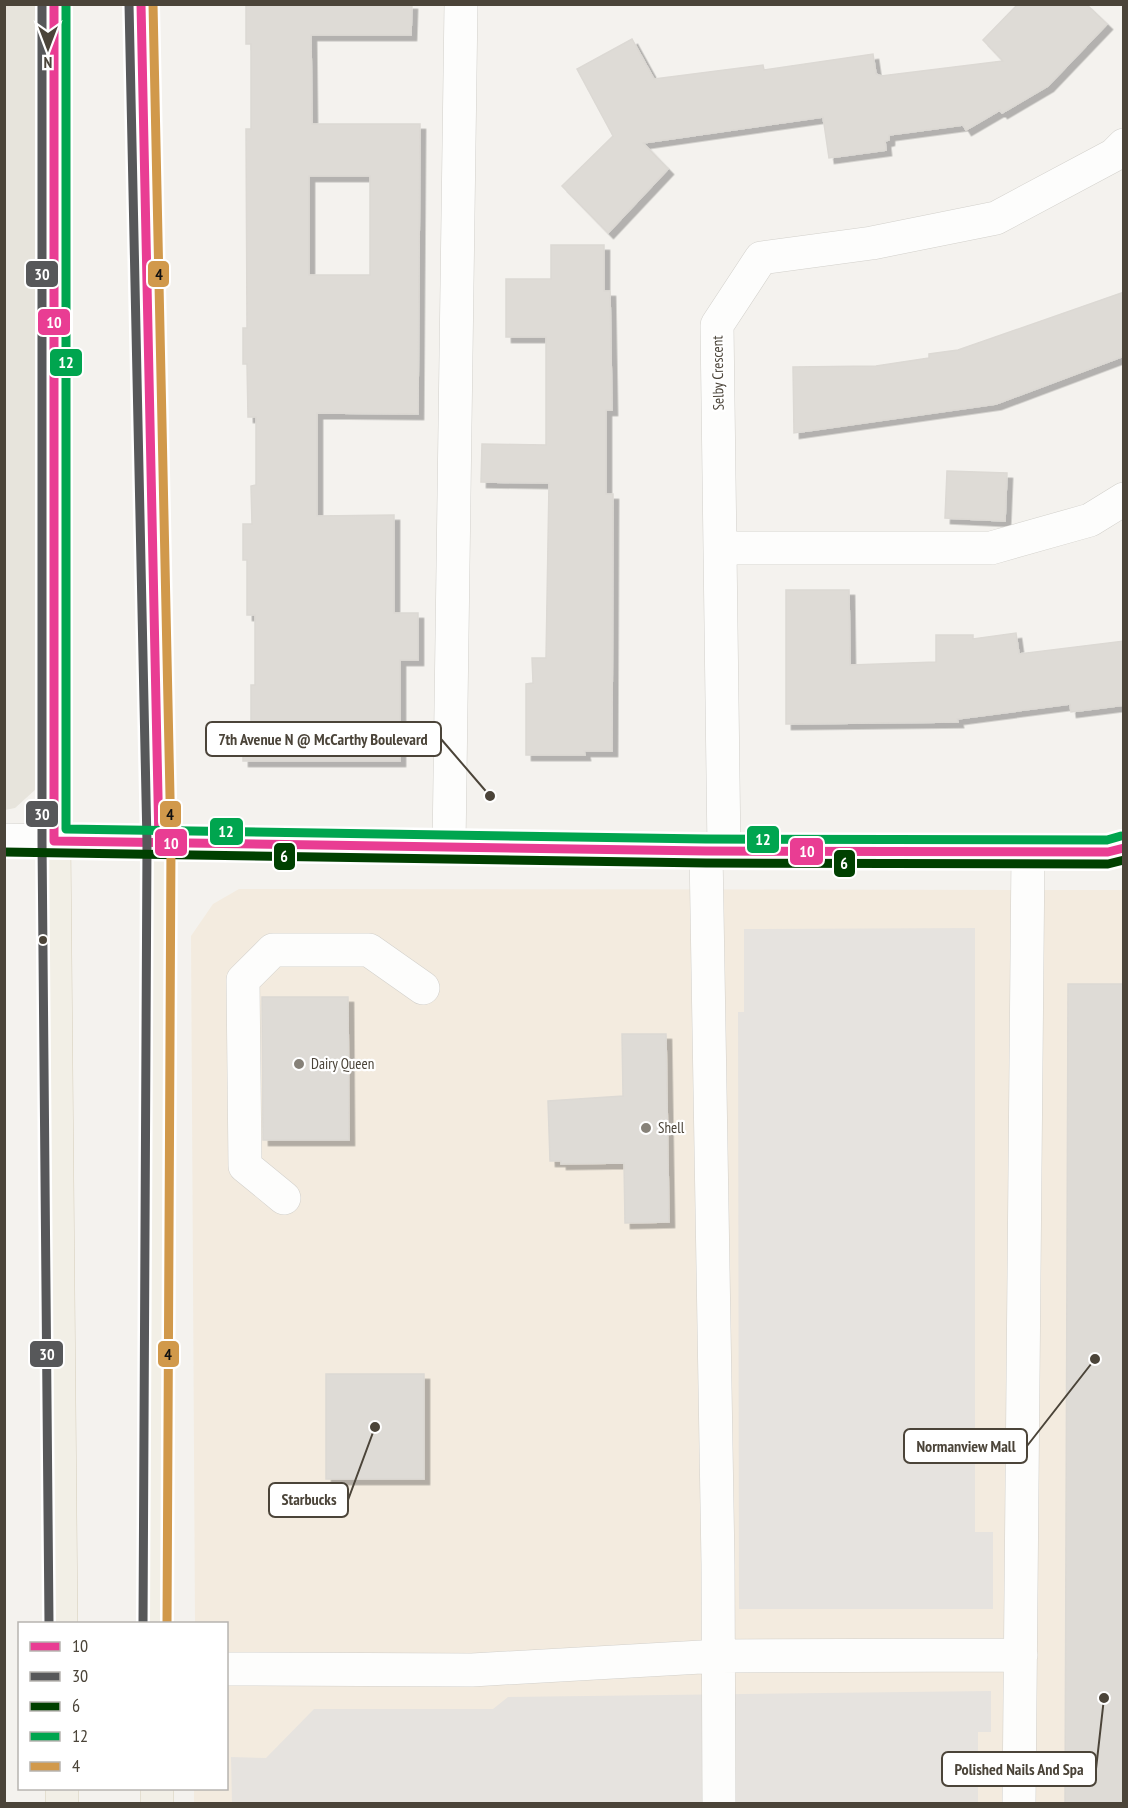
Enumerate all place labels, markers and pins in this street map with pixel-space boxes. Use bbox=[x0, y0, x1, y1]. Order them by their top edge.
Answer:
callout: 7th Avenue N @ McCarthy Boulevard bbox=[206, 722, 441, 756]
unlabelled marker bbox=[37, 934, 49, 946]
place label: Dairy Queen bbox=[311, 1054, 374, 1073]
marker: Dairy Queen bbox=[292, 1057, 306, 1071]
place label: Shell bbox=[658, 1118, 685, 1137]
marker: Shell bbox=[639, 1121, 653, 1135]
callout: Normanview Mall bbox=[904, 1429, 1027, 1463]
callout: Starbucks bbox=[269, 1483, 348, 1517]
callout: Polished Nails And Spa bbox=[942, 1752, 1096, 1786]

